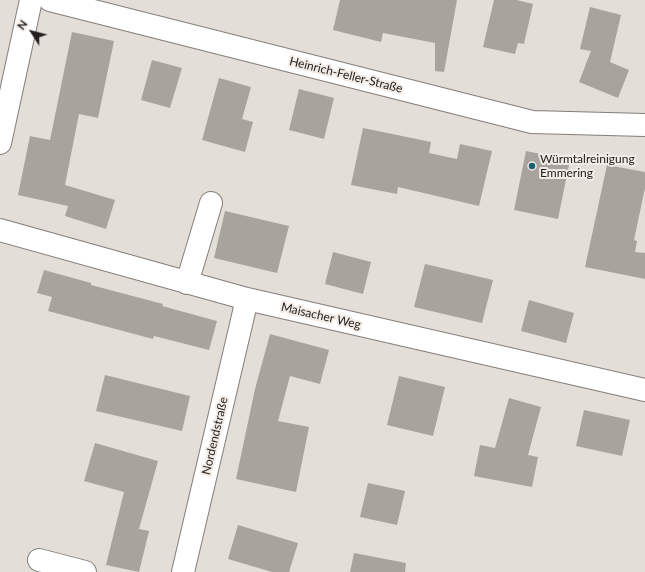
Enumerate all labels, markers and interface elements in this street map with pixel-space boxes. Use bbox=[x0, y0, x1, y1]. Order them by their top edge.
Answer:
north arrow bbox=[12, 12, 52, 52]
text: N bbox=[14, 17, 30, 32]
street label: Heinrich-Feller-Straße bbox=[288, 54, 404, 96]
place label: Würmtalreinigung Emmering bbox=[540, 152, 635, 180]
marker: Würmtalreinigung Emmering bbox=[527, 161, 537, 171]
street label: Maisacher Weg bbox=[280, 300, 362, 332]
street label: Nordendstraße bbox=[199, 396, 231, 476]

